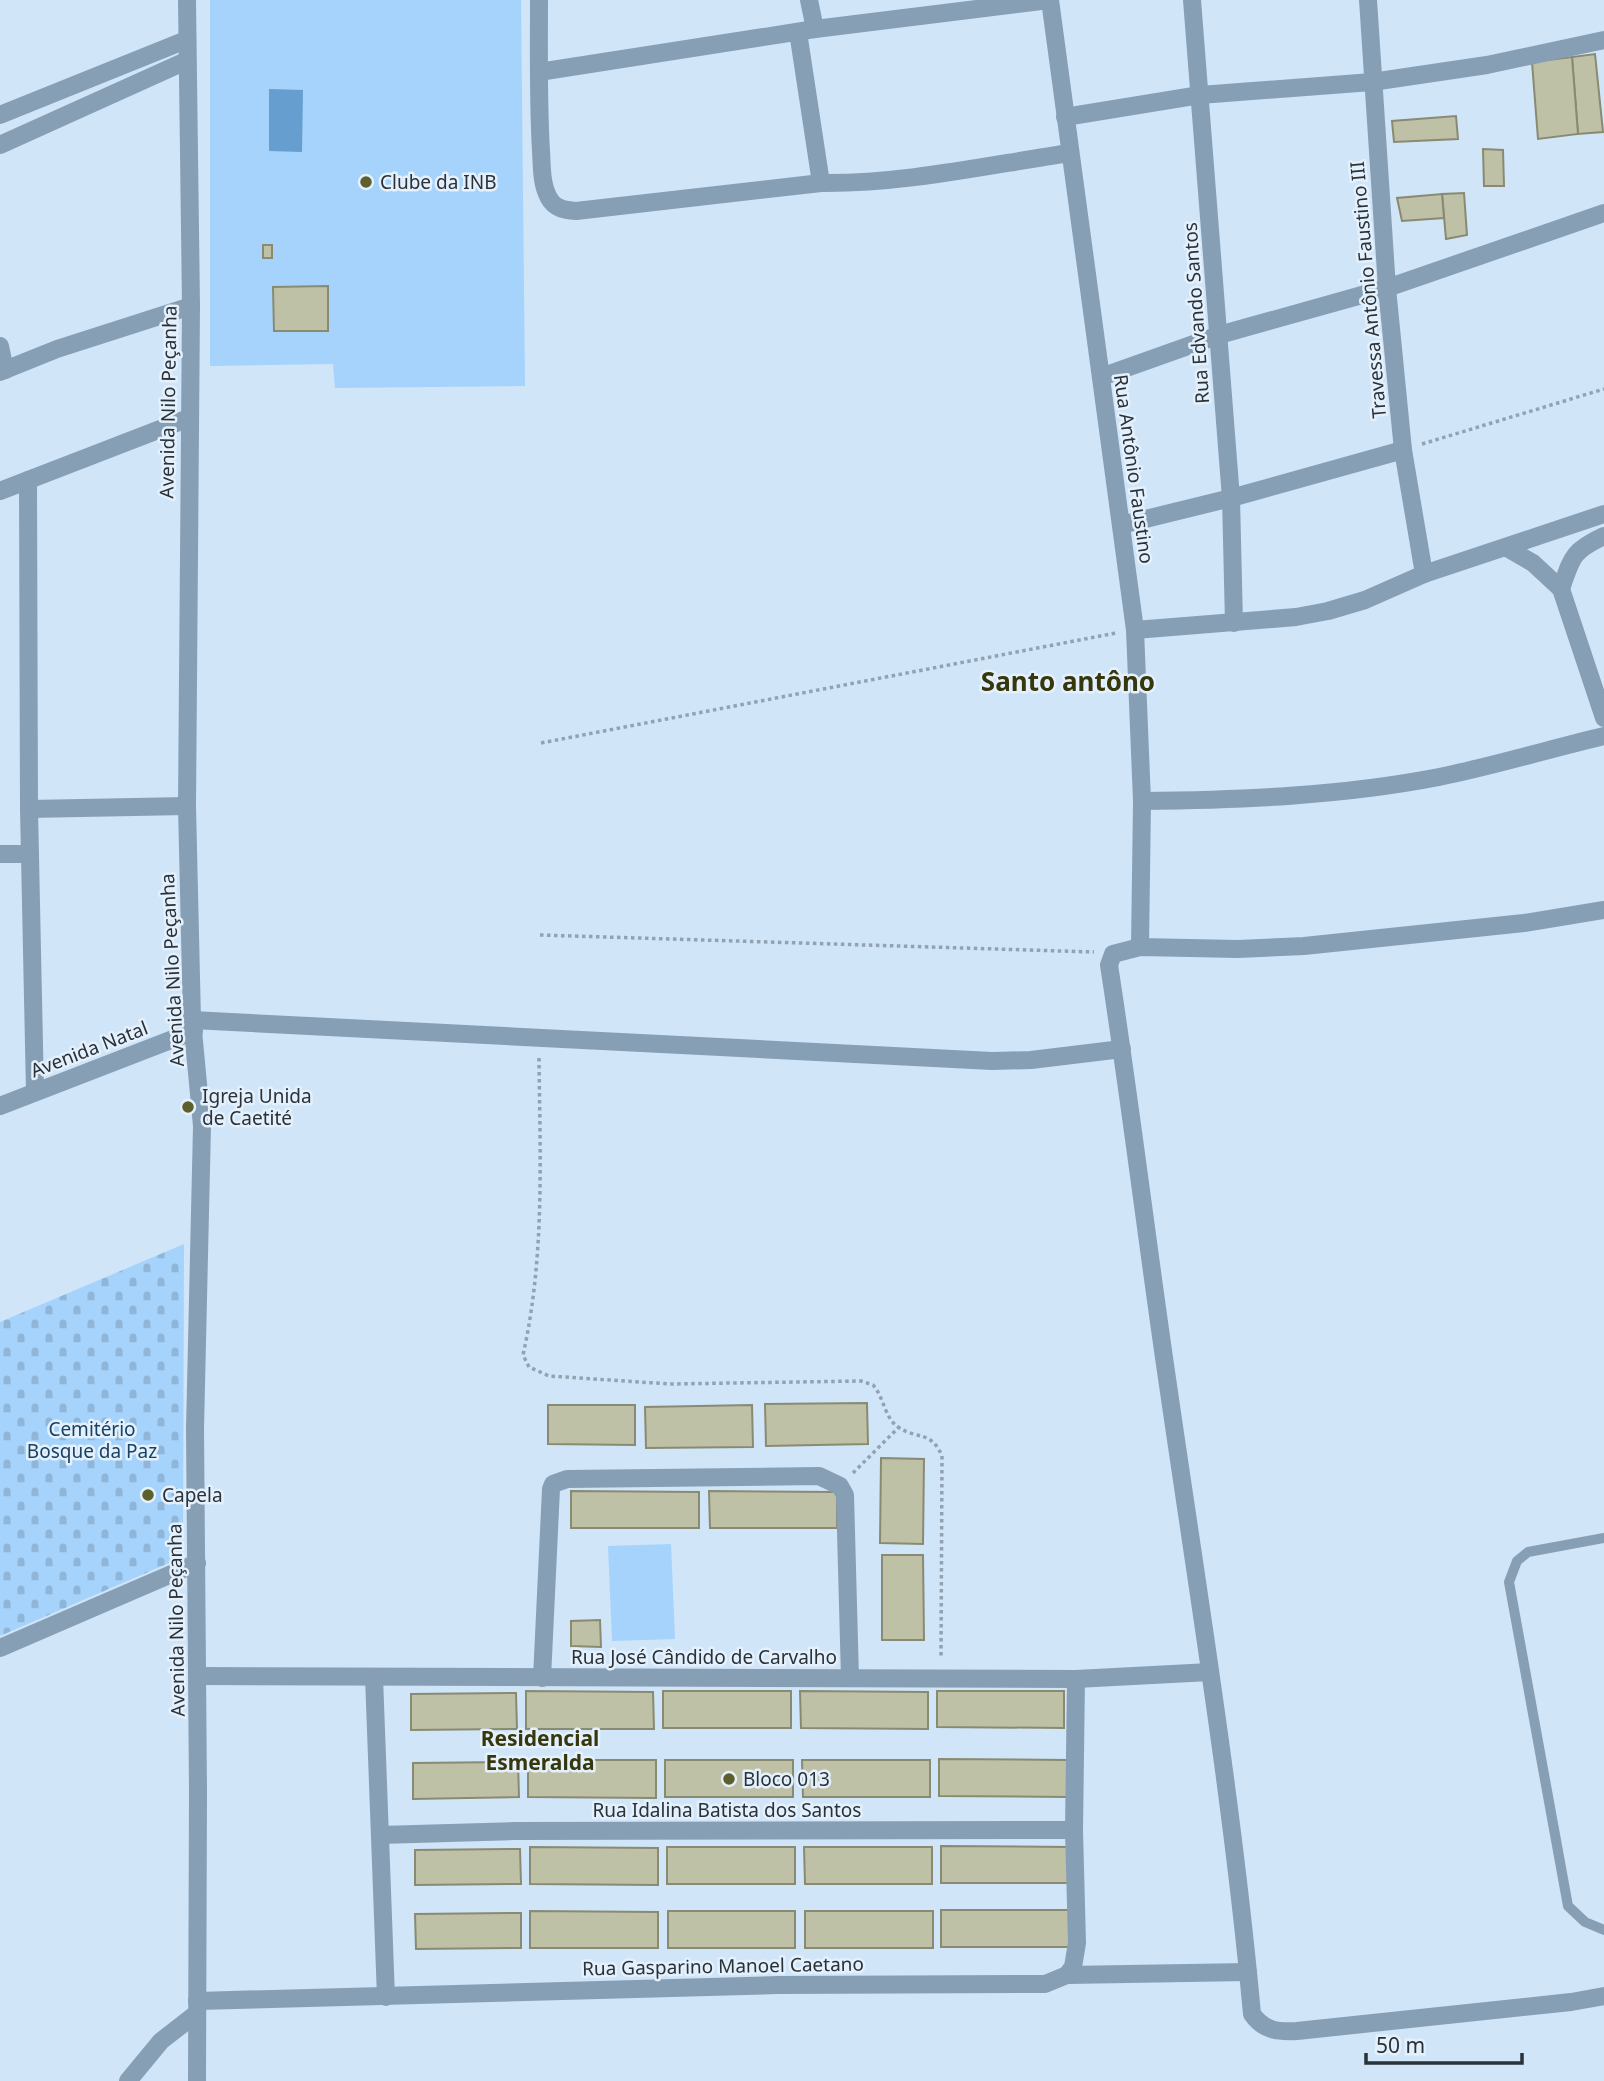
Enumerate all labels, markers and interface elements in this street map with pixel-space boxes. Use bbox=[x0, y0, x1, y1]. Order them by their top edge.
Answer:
street label: Travessa Antônio Faustino III bbox=[1344, 160, 1392, 420]
place label: Clube da INB bbox=[380, 169, 497, 195]
marker: Clube da INB bbox=[358, 174, 374, 190]
street label: Rua Edvando Santos bbox=[1177, 221, 1215, 405]
street label: Avenida Nilo Peçanha bbox=[153, 305, 183, 499]
street label: Rua Antônio Faustino bbox=[1108, 373, 1160, 565]
district label: Santo antôno bbox=[981, 663, 1155, 699]
street label: Avenida Nilo Peçanha bbox=[154, 873, 190, 1067]
street label: Avenida Natal bbox=[26, 1015, 152, 1083]
place label: Igreja Unida de Caetité bbox=[202, 1083, 312, 1131]
marker: Igreja Unida de Caetité bbox=[180, 1099, 196, 1115]
park label: Cemitério Bosque da Paz bbox=[27, 1416, 157, 1464]
place label: Capela bbox=[162, 1482, 223, 1508]
marker: Capela bbox=[140, 1487, 156, 1503]
street label: Avenida Nilo Peçanha bbox=[161, 1523, 191, 1717]
street label: Rua José Cândido de Carvalho bbox=[571, 1644, 837, 1670]
district label: Residencial Esmeralda bbox=[481, 1724, 599, 1776]
place label: Bloco 013 bbox=[743, 1766, 830, 1792]
marker: Bloco 013 bbox=[721, 1771, 737, 1787]
street label: Rua Idalina Batista dos Santos bbox=[593, 1797, 861, 1823]
street label: Rua Gasparino Manoel Caetano bbox=[582, 1951, 864, 1981]
scale bar bbox=[1366, 2022, 1522, 2066]
text: 50 m bbox=[1376, 2031, 1425, 2059]

